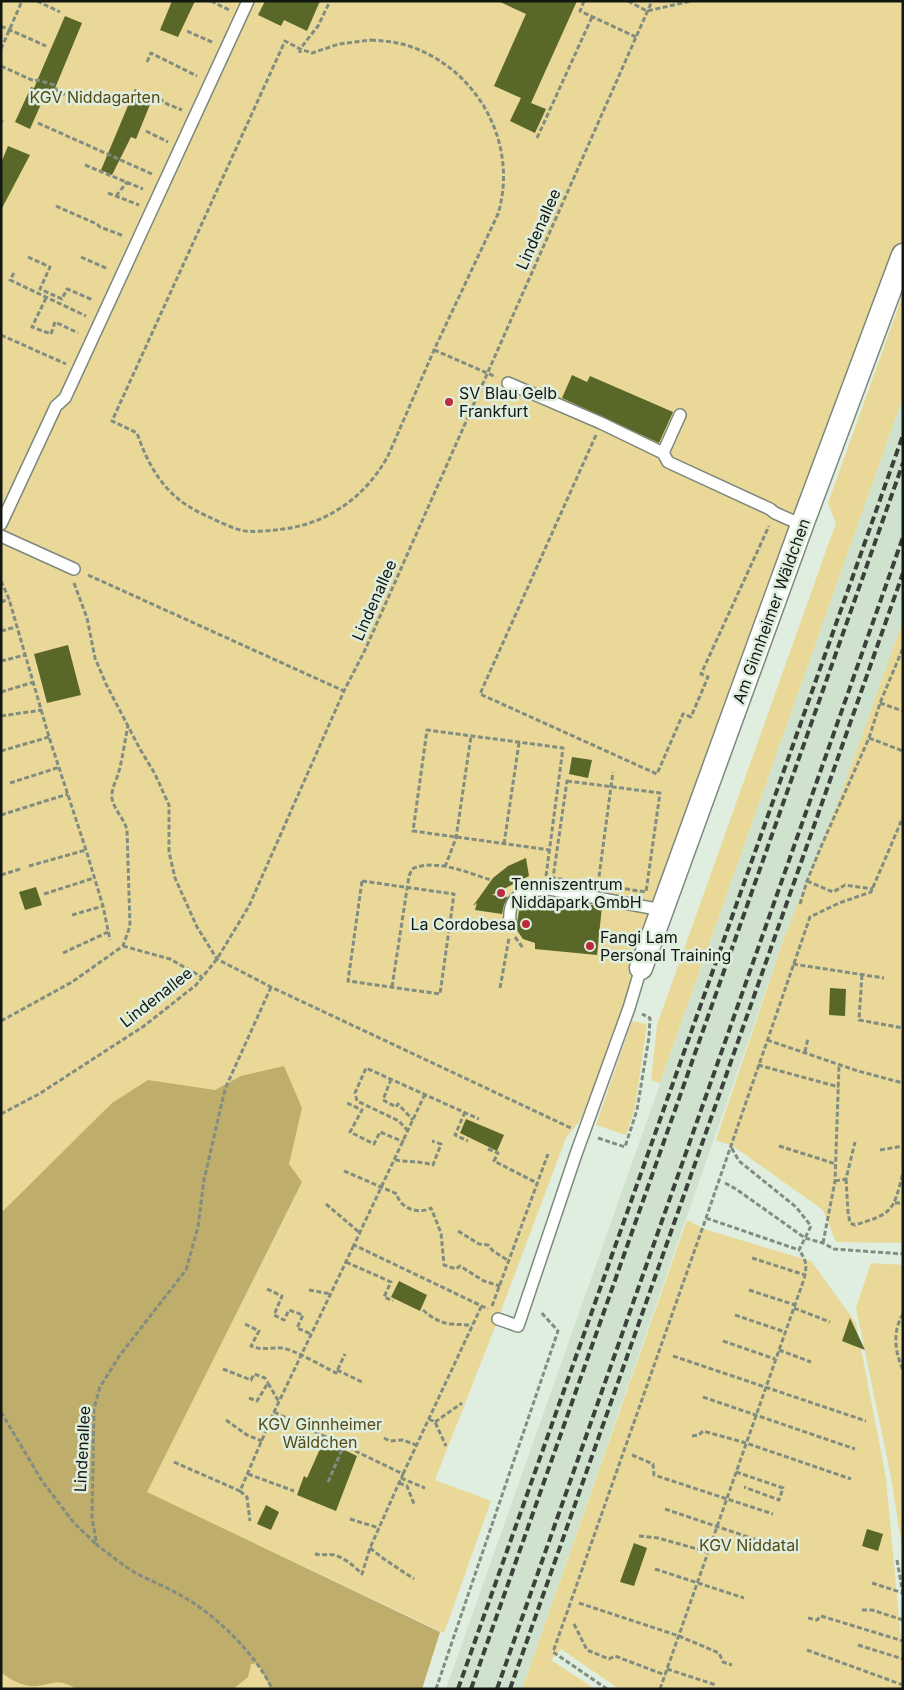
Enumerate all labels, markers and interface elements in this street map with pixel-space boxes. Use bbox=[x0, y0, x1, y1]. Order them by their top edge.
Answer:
park label: KGV Niddagarten bbox=[30, 87, 160, 107]
street label: Lindenallee bbox=[511, 185, 565, 273]
place label: SV Blau Gelb Frankfurt bbox=[459, 383, 557, 421]
marker: SV Blau Gelb Frankfurt bbox=[443, 396, 455, 408]
street label: Am Ginnheimer Wäldchen bbox=[728, 516, 814, 706]
street label: Lindenallee bbox=[347, 556, 401, 644]
place label: Tenniszentrum Niddapark GmbH bbox=[511, 874, 642, 912]
marker: Tenniszentrum Niddapark GmbH bbox=[495, 887, 507, 899]
place label: La Cordobesa bbox=[410, 914, 516, 934]
marker: La Cordobesa bbox=[520, 918, 532, 930]
place label: Fangi Lam Personal Training bbox=[600, 927, 731, 965]
marker: Fangi Lam Personal Training bbox=[584, 940, 596, 952]
street label: Lindenallee bbox=[116, 963, 196, 1031]
street label: Lindenallee bbox=[70, 1405, 94, 1493]
park label: KGV Ginnheimer Wäldchen bbox=[258, 1414, 382, 1452]
park label: KGV Niddatal bbox=[699, 1535, 799, 1555]

